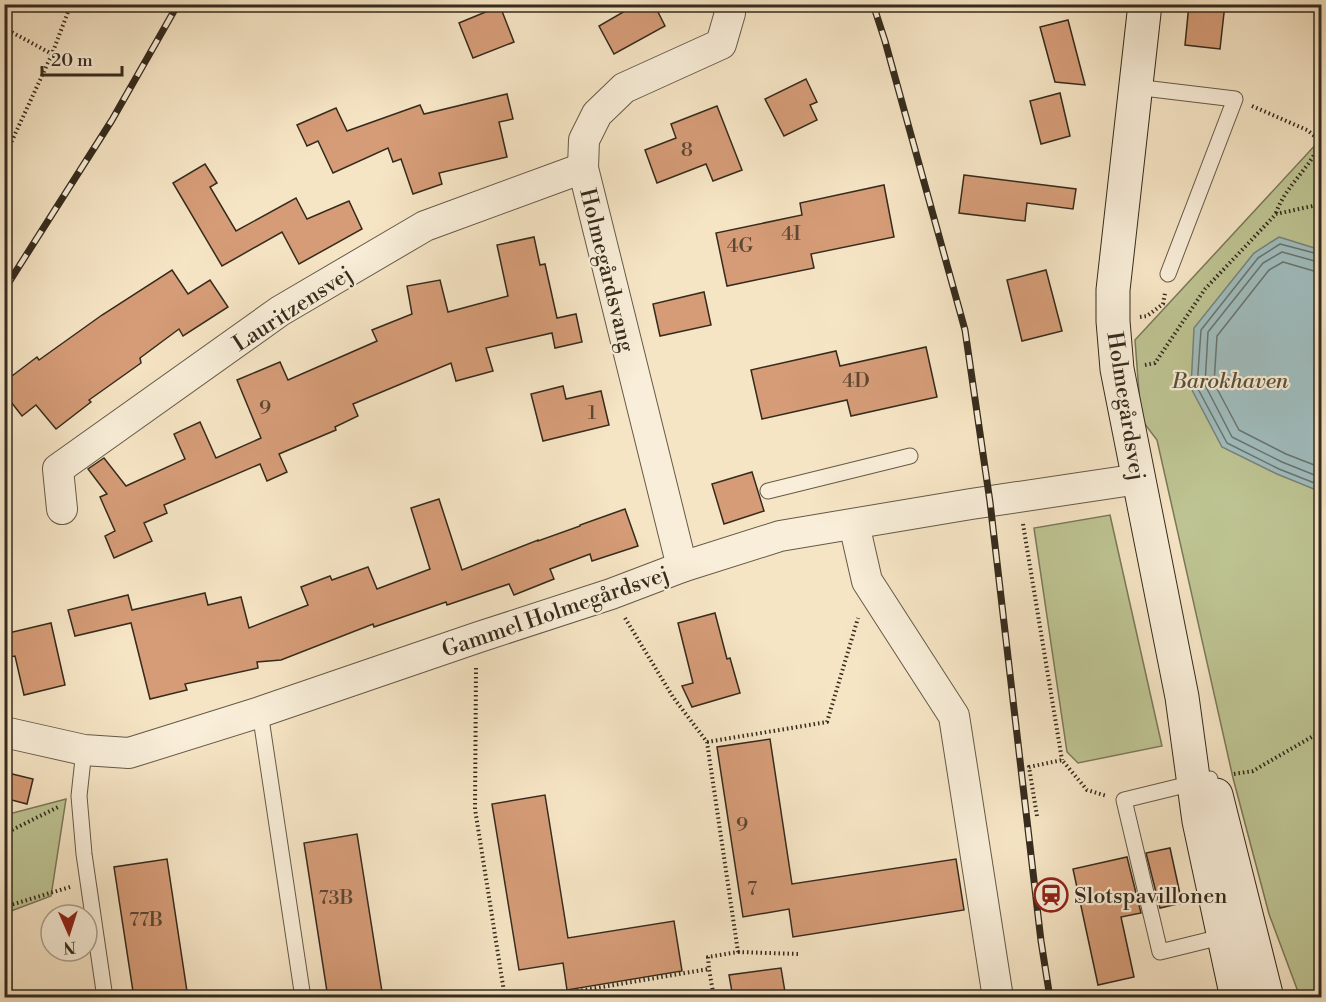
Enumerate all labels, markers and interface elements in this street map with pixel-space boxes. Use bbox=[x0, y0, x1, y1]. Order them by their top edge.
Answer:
scale bar bbox=[42, 39, 122, 77]
text: 20 m bbox=[51, 49, 93, 72]
house number: 8 bbox=[681, 138, 693, 163]
street label: Holmegårdsvang bbox=[573, 186, 640, 356]
house number: 4I bbox=[781, 222, 801, 247]
house number: 4G bbox=[727, 234, 754, 259]
street label: Lauritzensvej bbox=[228, 261, 358, 358]
street label: Holmegårdsvej bbox=[1100, 330, 1151, 483]
park label: Barokhaven bbox=[1171, 368, 1289, 395]
house number: 4D bbox=[842, 369, 870, 394]
house number: 9 bbox=[259, 396, 271, 421]
house number: 1 bbox=[588, 401, 597, 426]
street label: Gammel Holmegårdsvej bbox=[438, 561, 673, 664]
house number: 9 bbox=[736, 813, 748, 838]
house number: 7 bbox=[747, 877, 757, 902]
station icon: Slotspavillonen bbox=[1033, 877, 1069, 913]
place label: Slotspavillonen bbox=[1074, 883, 1227, 910]
house number: 73B bbox=[318, 886, 354, 911]
north arrow bbox=[39, 903, 99, 963]
house number: 77B bbox=[129, 908, 163, 933]
text: N bbox=[63, 937, 77, 957]

